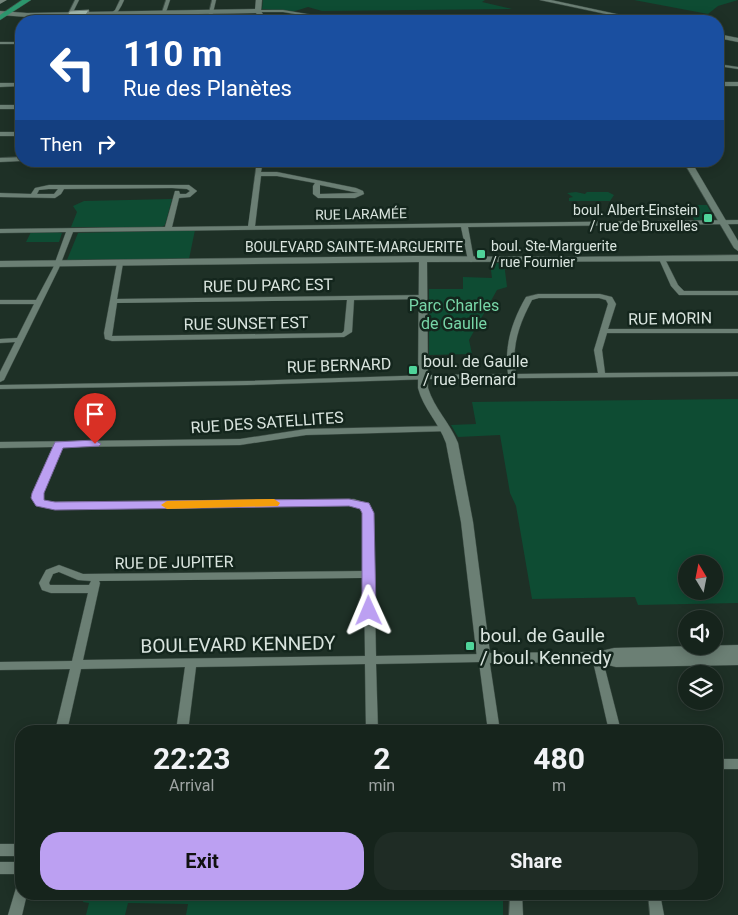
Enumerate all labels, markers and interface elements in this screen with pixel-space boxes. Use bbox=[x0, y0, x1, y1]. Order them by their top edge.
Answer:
text: 110 m bbox=[123, 34, 222, 75]
icon: left bbox=[40, 35, 105, 100]
text: Rue des Planètes bbox=[123, 76, 292, 101]
icon: right bbox=[92, 130, 120, 158]
text: Then bbox=[40, 133, 82, 156]
place label: boul. Albert-Einstein / rue de Bruxelles bbox=[573, 202, 698, 234]
street label: RUE LARAMÉE bbox=[315, 204, 407, 223]
marker: boul. Albert-Einstein / rue de Bruxelles bbox=[702, 212, 714, 224]
place label: boul. Ste-Marguerite / rue Fournier bbox=[491, 238, 617, 270]
street label: BOULEVARD SAINTE-MARGUERITE bbox=[245, 239, 463, 255]
marker: boul. Ste-Marguerite / rue Fournier bbox=[475, 248, 487, 260]
street label: RUE DU PARC EST bbox=[203, 275, 334, 296]
park label: Parc Charles de Gaulle bbox=[409, 296, 499, 333]
street label: RUE MORIN bbox=[628, 308, 712, 329]
street label: RUE SUNSET EST bbox=[184, 313, 309, 334]
place label: boul. de Gaulle / rue Bernard bbox=[423, 352, 528, 389]
street label: RUE BERNARD bbox=[286, 354, 392, 377]
marker: boul. de Gaulle / rue Bernard bbox=[407, 364, 419, 376]
pin bbox=[74, 393, 116, 444]
icon: arrive bbox=[81, 400, 109, 428]
street label: RUE DES SATELLITES bbox=[190, 408, 344, 437]
street label: RUE DE JUPITER bbox=[114, 552, 234, 573]
north arrow bbox=[678, 555, 722, 600]
map controls bbox=[678, 555, 723, 710]
position arrow bbox=[342, 584, 394, 636]
button: sound bbox=[678, 610, 723, 655]
place label: boul. de Gaulle / boul. Kennedy bbox=[480, 624, 611, 669]
street label: BOULEVARD KENNEDY bbox=[140, 631, 336, 658]
marker: boul. de Gaulle / boul. Kennedy bbox=[464, 640, 476, 652]
button: layers bbox=[678, 665, 723, 710]
text: 22:23 bbox=[153, 741, 230, 776]
text: 2 bbox=[373, 741, 390, 776]
text: 480 bbox=[533, 741, 585, 776]
text: Arrival bbox=[169, 776, 214, 795]
text: min bbox=[368, 776, 395, 795]
text: m bbox=[552, 776, 566, 795]
button: Exit bbox=[40, 832, 364, 890]
button: Share bbox=[374, 832, 698, 890]

